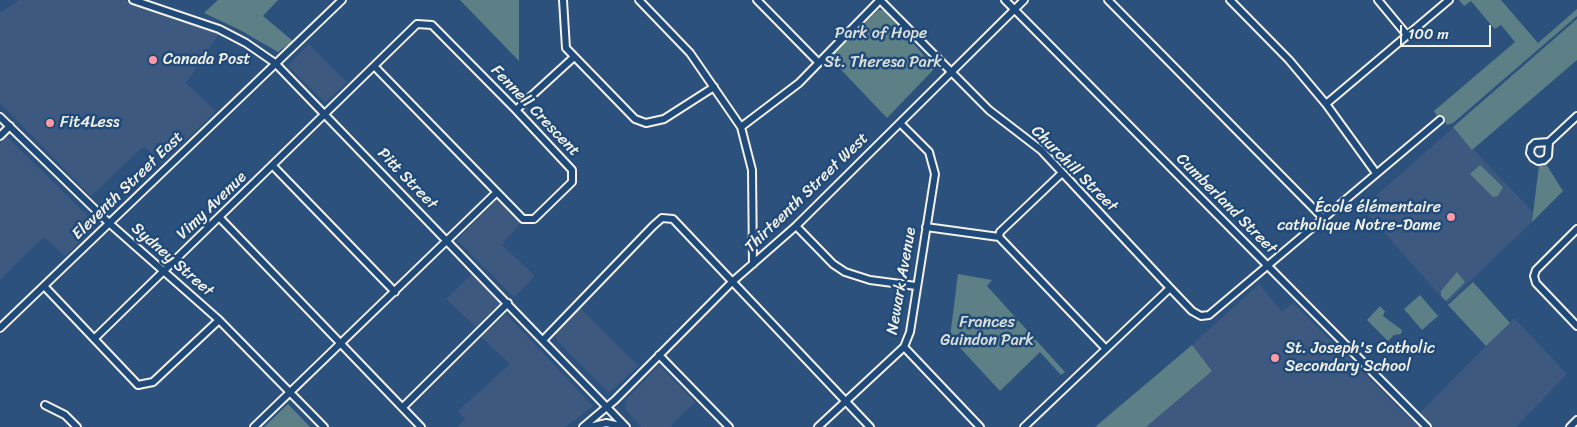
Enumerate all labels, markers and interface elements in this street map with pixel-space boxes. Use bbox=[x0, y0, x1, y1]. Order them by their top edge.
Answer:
scale bar bbox=[1402, 15, 1493, 47]
text: 100 m bbox=[1408, 21, 1449, 47]
park label: Park of Hope bbox=[835, 24, 927, 44]
place label: Canada Post bbox=[163, 50, 250, 70]
park label: St. Theresa Park bbox=[824, 53, 942, 73]
marker: Canada Post bbox=[147, 54, 159, 66]
street label: Fennell Crescent bbox=[487, 61, 583, 161]
place label: Fit4Less bbox=[60, 113, 120, 133]
marker: Fit4Less bbox=[44, 117, 56, 129]
street label: Churchill Street bbox=[1027, 122, 1121, 216]
street label: Eleventh Street East bbox=[68, 128, 188, 244]
street label: Thirteenth Street West bbox=[741, 129, 873, 257]
street label: Pitt Street bbox=[373, 144, 441, 214]
street label: Cumberland Street bbox=[1172, 150, 1280, 258]
street label: Vimy Avenue bbox=[173, 168, 251, 244]
place label: École élémentaire catholique Notre-Dame bbox=[1277, 198, 1441, 236]
marker: École élémentaire catholique Notre-Dame bbox=[1445, 211, 1457, 223]
street label: Sydney Street bbox=[127, 219, 217, 301]
street label: Newark Avenue bbox=[883, 226, 921, 336]
park label: Frances Guindon Park bbox=[940, 313, 1034, 351]
place label: St. Joseph's Catholic Secondary School bbox=[1285, 339, 1435, 377]
marker: St. Joseph's Catholic Secondary School bbox=[1269, 352, 1281, 364]

